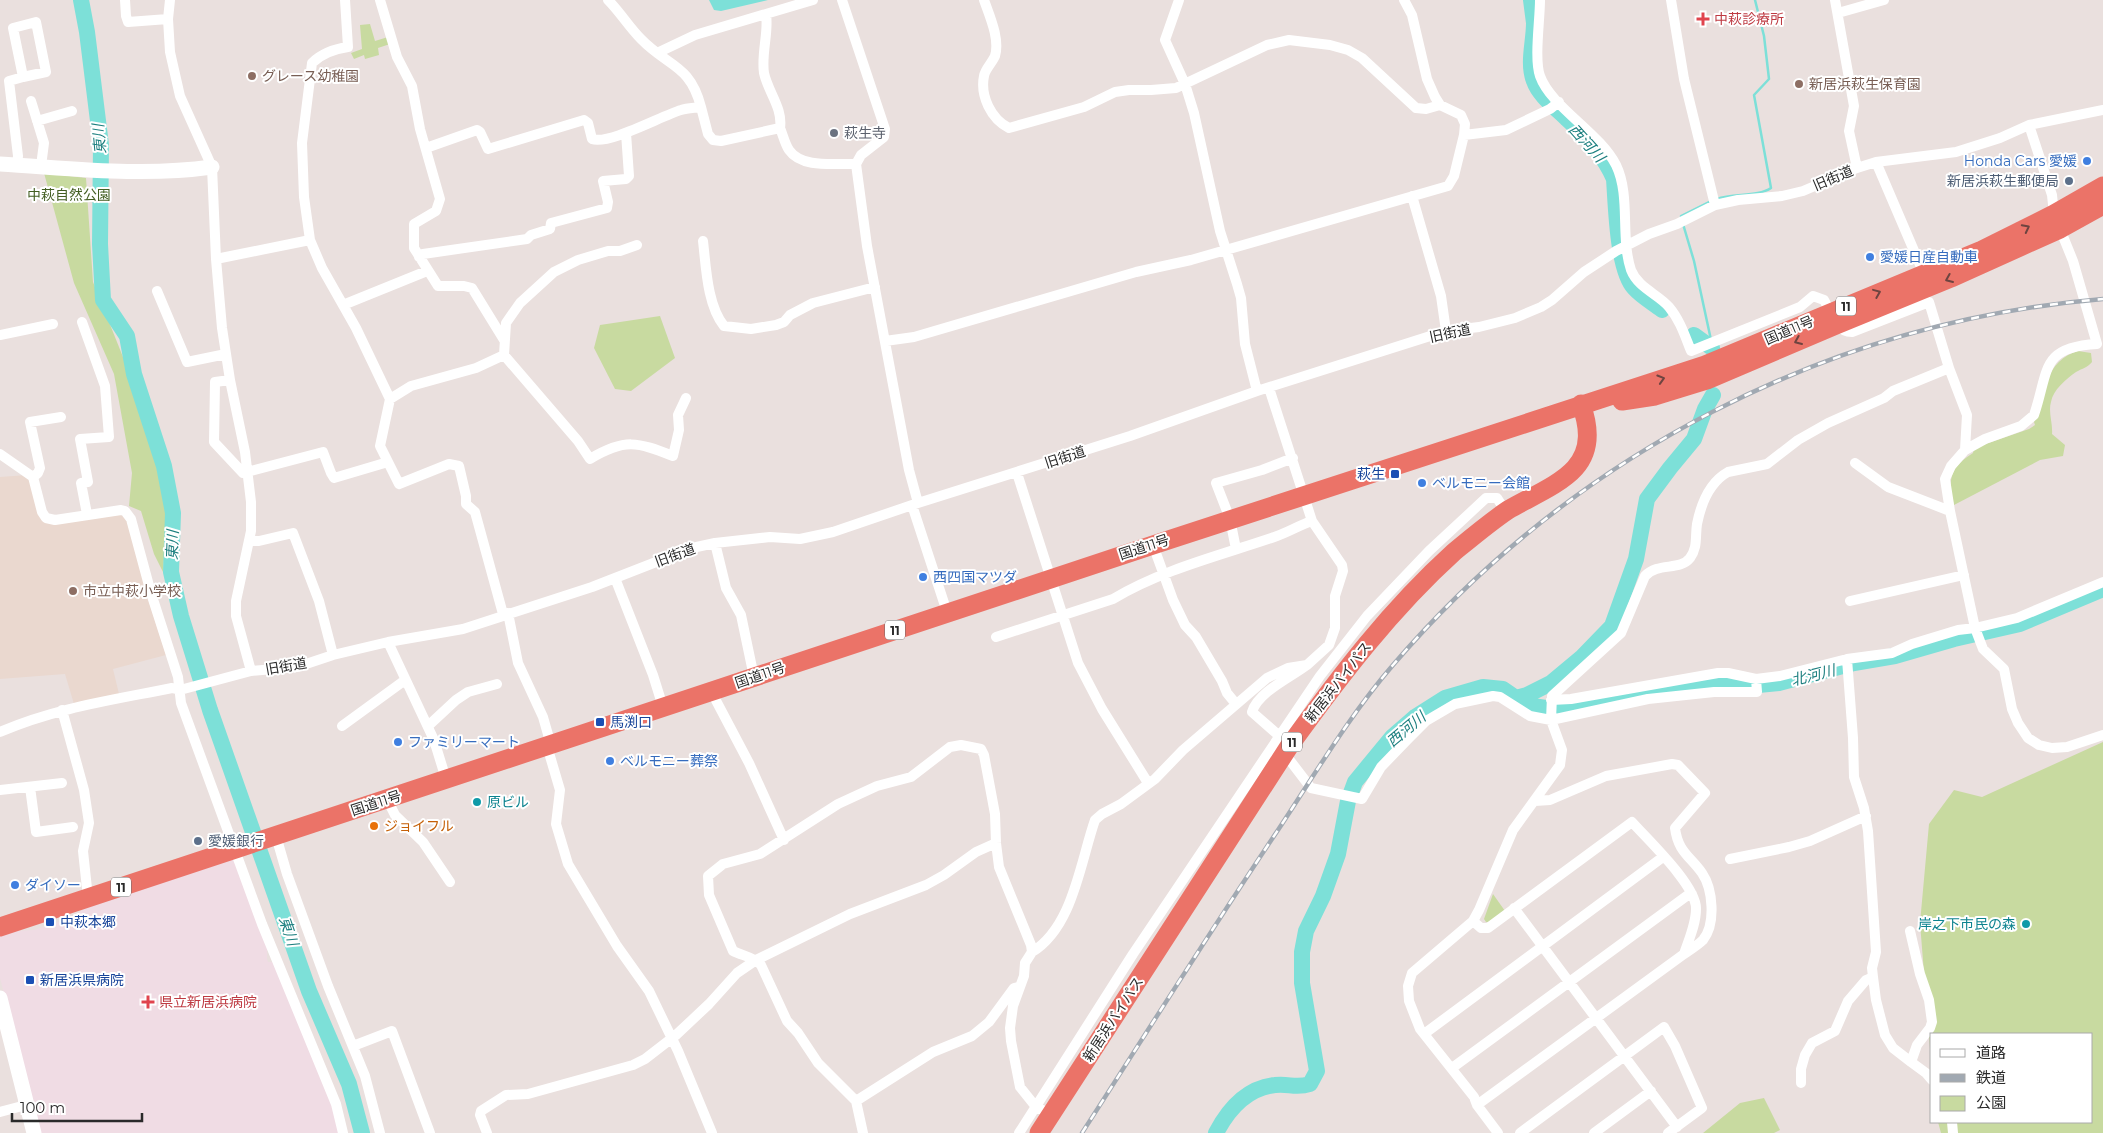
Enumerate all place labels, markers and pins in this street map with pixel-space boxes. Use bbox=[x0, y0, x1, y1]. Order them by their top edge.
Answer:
place label: 中萩診療所 bbox=[1714, 10, 1784, 28]
marker: 中萩診療所 bbox=[1696, 12, 1710, 26]
place label: グレース幼稚園 bbox=[262, 67, 359, 85]
marker: グレース幼稚園 bbox=[246, 70, 258, 82]
place label: 新居浜萩生保育園 bbox=[1809, 75, 1921, 93]
marker: 新居浜萩生保育園 bbox=[1793, 78, 1805, 90]
place label: 萩生寺 bbox=[844, 124, 886, 142]
marker: 萩生寺 bbox=[828, 127, 840, 139]
place label: Honda Cars 愛媛 bbox=[1964, 152, 2077, 170]
marker: Honda Cars 愛媛 bbox=[2081, 155, 2093, 167]
place label: 新居浜萩生郵便局 bbox=[1947, 172, 2059, 190]
marker: 新居浜萩生郵便局 bbox=[2063, 175, 2075, 187]
place label: 愛媛日産自動車 bbox=[1880, 248, 1978, 266]
marker: 愛媛日産自動車 bbox=[1864, 251, 1876, 263]
place label: 萩生 bbox=[1357, 465, 1385, 483]
marker: 萩生 bbox=[1389, 468, 1401, 480]
place label: ベルモニー会館 bbox=[1432, 474, 1530, 492]
marker: ベルモニー会館 bbox=[1416, 477, 1428, 489]
place label: 西四国マツダ bbox=[933, 568, 1017, 586]
marker: 西四国マツダ bbox=[917, 571, 929, 583]
place label: 市立中萩小学校 bbox=[83, 582, 181, 600]
marker: 市立中萩小学校 bbox=[67, 585, 79, 597]
place label: 馬渕口 bbox=[610, 713, 652, 731]
marker: 馬渕口 bbox=[594, 716, 606, 728]
place label: ファミリーマート bbox=[408, 733, 520, 751]
marker: ファミリーマート bbox=[392, 736, 404, 748]
place label: ベルモニー葬祭 bbox=[620, 752, 718, 770]
marker: ベルモニー葬祭 bbox=[604, 755, 616, 767]
place label: 原ビル bbox=[487, 793, 529, 811]
marker: 原ビル bbox=[471, 796, 483, 808]
place label: ジョイフル bbox=[384, 817, 454, 835]
marker: ジョイフル bbox=[368, 820, 380, 832]
place label: 愛媛銀行 bbox=[208, 832, 264, 850]
marker: 愛媛銀行 bbox=[192, 835, 204, 847]
place label: ダイソー bbox=[25, 876, 81, 894]
marker: ダイソー bbox=[9, 879, 21, 891]
place label: 中萩本郷 bbox=[60, 913, 116, 931]
place label: 岸之下市民の森 bbox=[1918, 915, 2016, 933]
marker: 中萩本郷 bbox=[44, 916, 56, 928]
marker: 岸之下市民の森 bbox=[2020, 918, 2032, 930]
place label: 新居浜県病院 bbox=[40, 971, 124, 989]
marker: 新居浜県病院 bbox=[24, 974, 36, 986]
place label: 県立新居浜病院 bbox=[159, 993, 257, 1011]
marker: 県立新居浜病院 bbox=[141, 995, 155, 1009]

